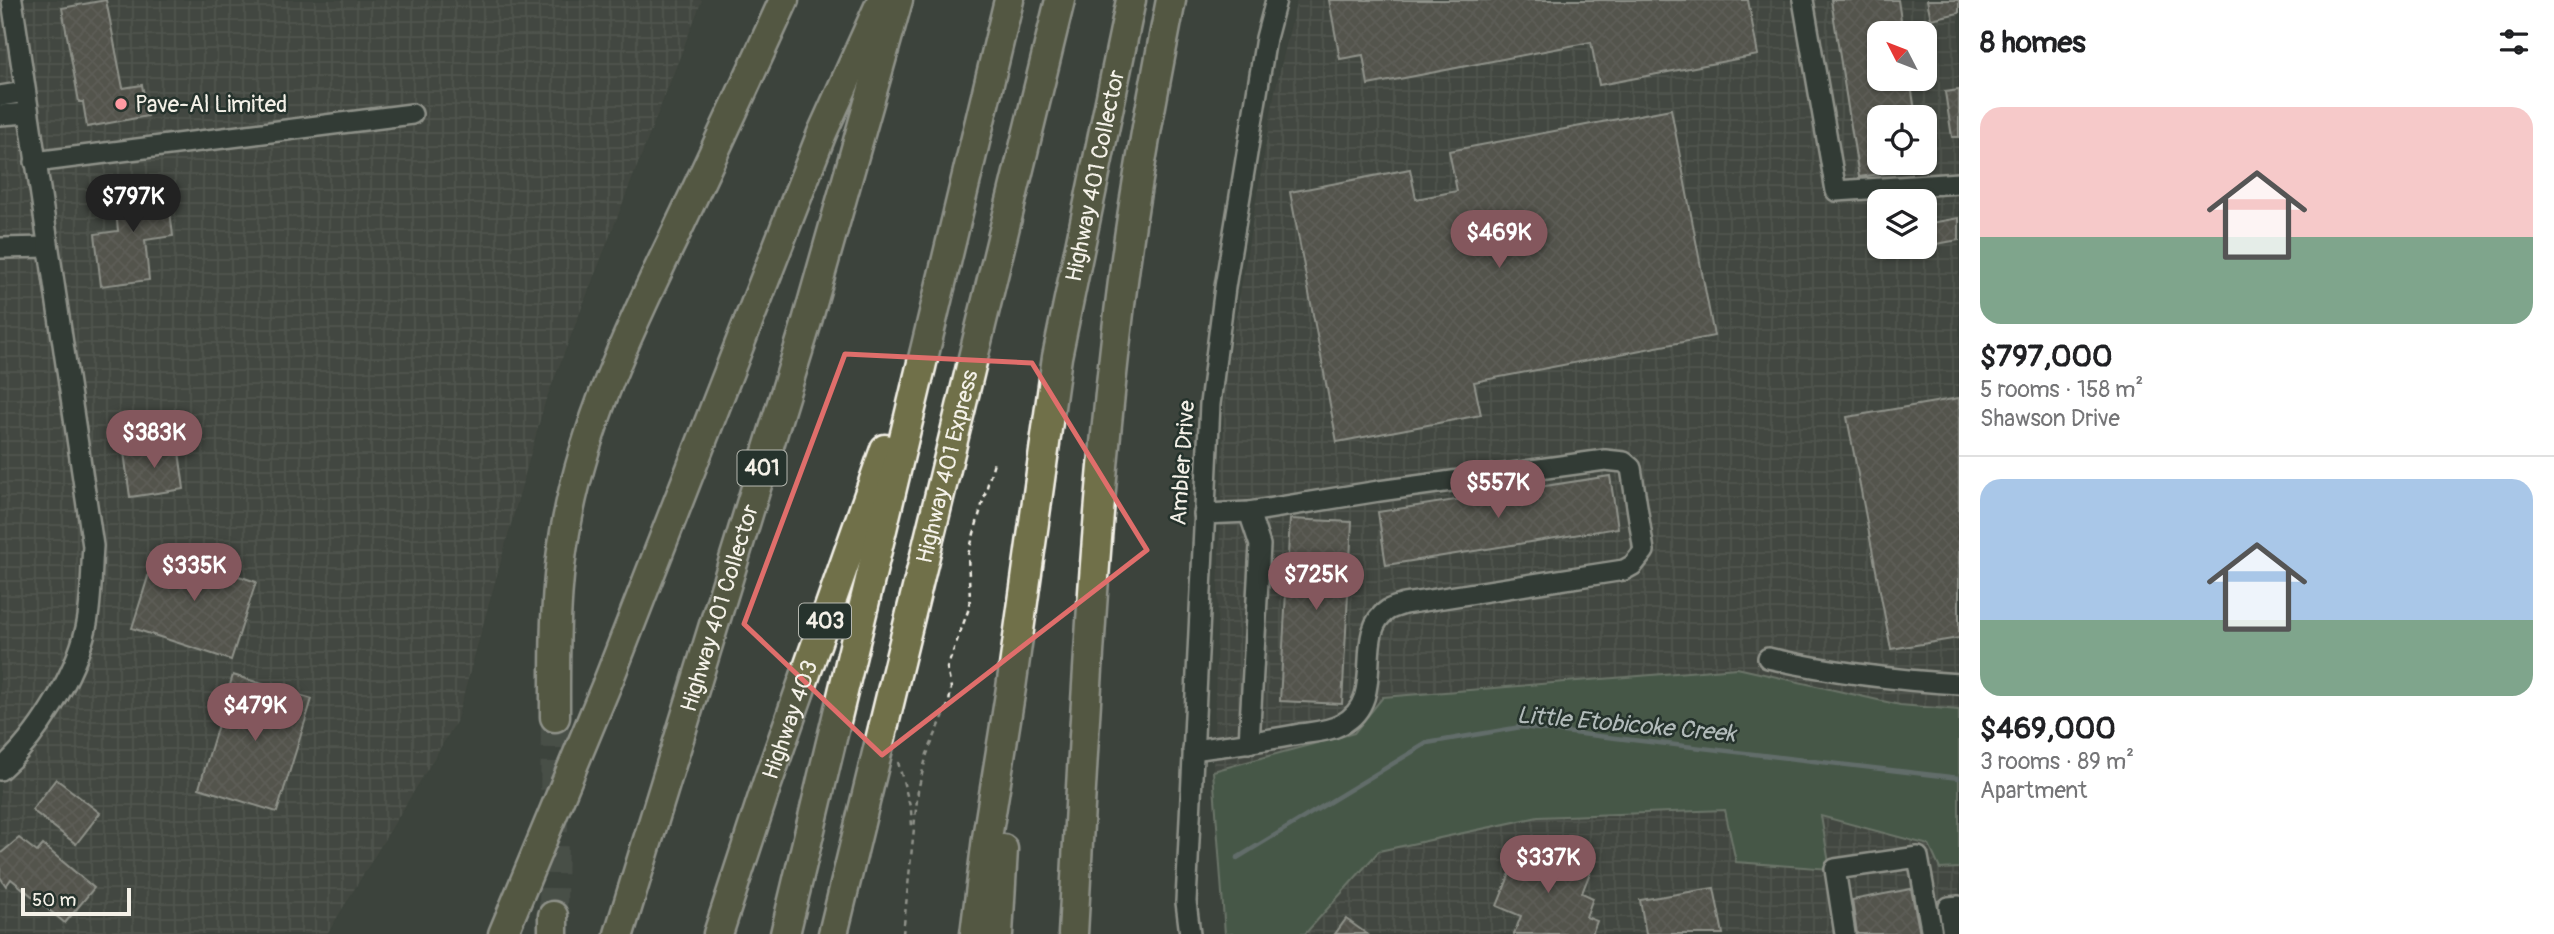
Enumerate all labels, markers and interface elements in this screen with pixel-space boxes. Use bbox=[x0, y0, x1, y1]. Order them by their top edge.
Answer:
north arrow bbox=[1867, 21, 1937, 91]
map controls bbox=[1867, 21, 1937, 259]
icon: filters bbox=[2495, 23, 2533, 61]
text: 8 homes bbox=[1980, 24, 2086, 61]
street label: Highway 401 Collector bbox=[1059, 67, 1131, 284]
place label: Pave-Al Limited bbox=[135, 90, 287, 119]
marker: Pave-Al Limited bbox=[113, 96, 129, 112]
button: locate bbox=[1867, 105, 1937, 175]
icon: home bbox=[2194, 152, 2320, 278]
pin: $797K bbox=[84, 174, 182, 234]
text: $797K bbox=[102, 182, 164, 211]
button: layers bbox=[1867, 189, 1937, 259]
pin: $469K bbox=[1450, 210, 1548, 270]
text: $469K bbox=[1467, 218, 1531, 247]
text: $797,000 bbox=[1980, 338, 2113, 375]
street label: Highway 401 Express bbox=[910, 367, 985, 566]
text: 5 rooms · 158 m² bbox=[1980, 375, 2143, 404]
street label: Ambler Drive bbox=[1164, 399, 1201, 527]
text: Shawson Drive bbox=[1980, 404, 2120, 433]
pin: $383K bbox=[105, 410, 203, 470]
text: $383K bbox=[122, 418, 186, 447]
road number: 401 bbox=[738, 450, 786, 486]
pin: $557K bbox=[1449, 461, 1547, 520]
text: $557K bbox=[1466, 468, 1530, 497]
street label: Highway 401 Collector bbox=[674, 501, 765, 716]
icon: home bbox=[2194, 524, 2320, 650]
pin: $335K bbox=[145, 544, 243, 603]
text: $335K bbox=[162, 551, 226, 580]
pin: $725K bbox=[1267, 552, 1365, 612]
text: $725K bbox=[1284, 560, 1348, 589]
road number: 403 bbox=[799, 604, 851, 638]
street label: Highway 403 bbox=[756, 656, 824, 783]
pin: $479K bbox=[206, 684, 304, 743]
text: $479K bbox=[223, 691, 287, 720]
water label: Little Etobicoke Creek bbox=[1515, 700, 1739, 749]
text: $469,000 bbox=[1980, 710, 2116, 747]
text: 3 rooms · 89 m² bbox=[1980, 747, 2134, 776]
text: Apartment bbox=[1980, 776, 2087, 805]
pin: $337K bbox=[1499, 836, 1597, 895]
text: $337K bbox=[1516, 843, 1580, 872]
scale bar bbox=[21, 885, 131, 917]
text: 50 m bbox=[32, 888, 76, 912]

